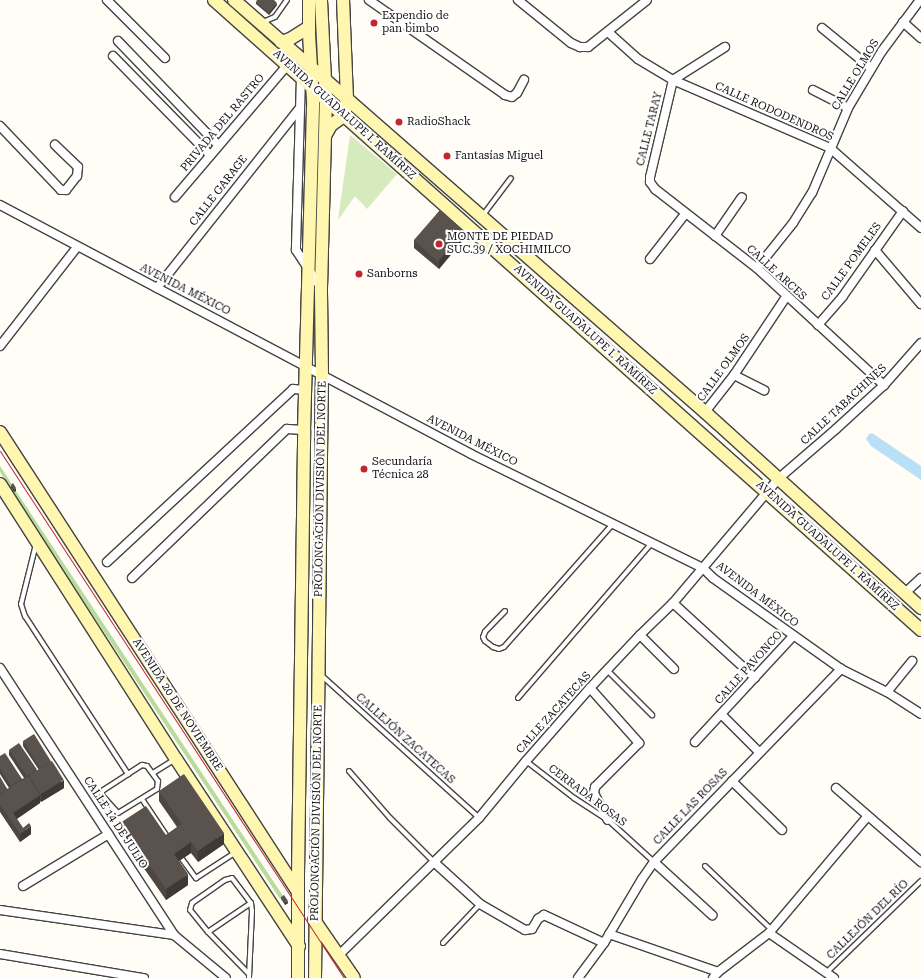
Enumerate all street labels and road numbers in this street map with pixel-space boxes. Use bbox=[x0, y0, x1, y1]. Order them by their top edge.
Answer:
street label: CALLE OLMOS bbox=[830, 37, 882, 113]
street label: AVENIDA GUADALUPE I. RAMÍREZ bbox=[270, 47, 418, 183]
street label: PRIVADA DEL RASTRO bbox=[178, 71, 268, 175]
street label: CALLE RODODENDROS bbox=[713, 80, 835, 144]
street label: CALLE TARAY bbox=[634, 91, 666, 167]
street label: CALLE GARAGE bbox=[187, 153, 251, 229]
street label: CALLE POMELES bbox=[819, 220, 885, 304]
street label: CALLE ARCES bbox=[743, 243, 809, 303]
street label: AVENIDA MÉXICO bbox=[138, 261, 232, 319]
street label: AVENIDA GUADALUPE I. RAMÍREZ bbox=[511, 262, 659, 398]
street label: CALLE OLMOS bbox=[695, 332, 753, 404]
street label: CALLE TABACHINES bbox=[798, 362, 890, 448]
street label: PROLONGACIÓN DIVISIÓN DEL NORTE bbox=[313, 381, 329, 597]
street label: AVENIDA MÉXICO bbox=[425, 412, 519, 470]
street label: AVENIDA GUADALUPE I. RAMÍREZ bbox=[753, 478, 901, 614]
street label: AVENIDA MÉXICO bbox=[713, 560, 801, 630]
street label: CALLE PAVONCO bbox=[713, 629, 785, 707]
street label: AVENIDA 20 DE NOVIEMBRE bbox=[129, 636, 225, 774]
street label: CALLE ZACATECAS bbox=[514, 669, 594, 757]
street label: CALLEJÓN ZACATECAS bbox=[353, 691, 457, 787]
street label: PROLONGACIÓN DIVISIÓN DEL NORTE bbox=[309, 705, 325, 921]
street label: CERRADA ROSAS bbox=[545, 762, 629, 830]
street label: CALLE LAS ROSAS bbox=[651, 766, 731, 848]
street label: CALLE 14 DE JULIO bbox=[80, 774, 150, 872]
street label: CALLEJÓN DEL RÍO bbox=[824, 878, 912, 962]

